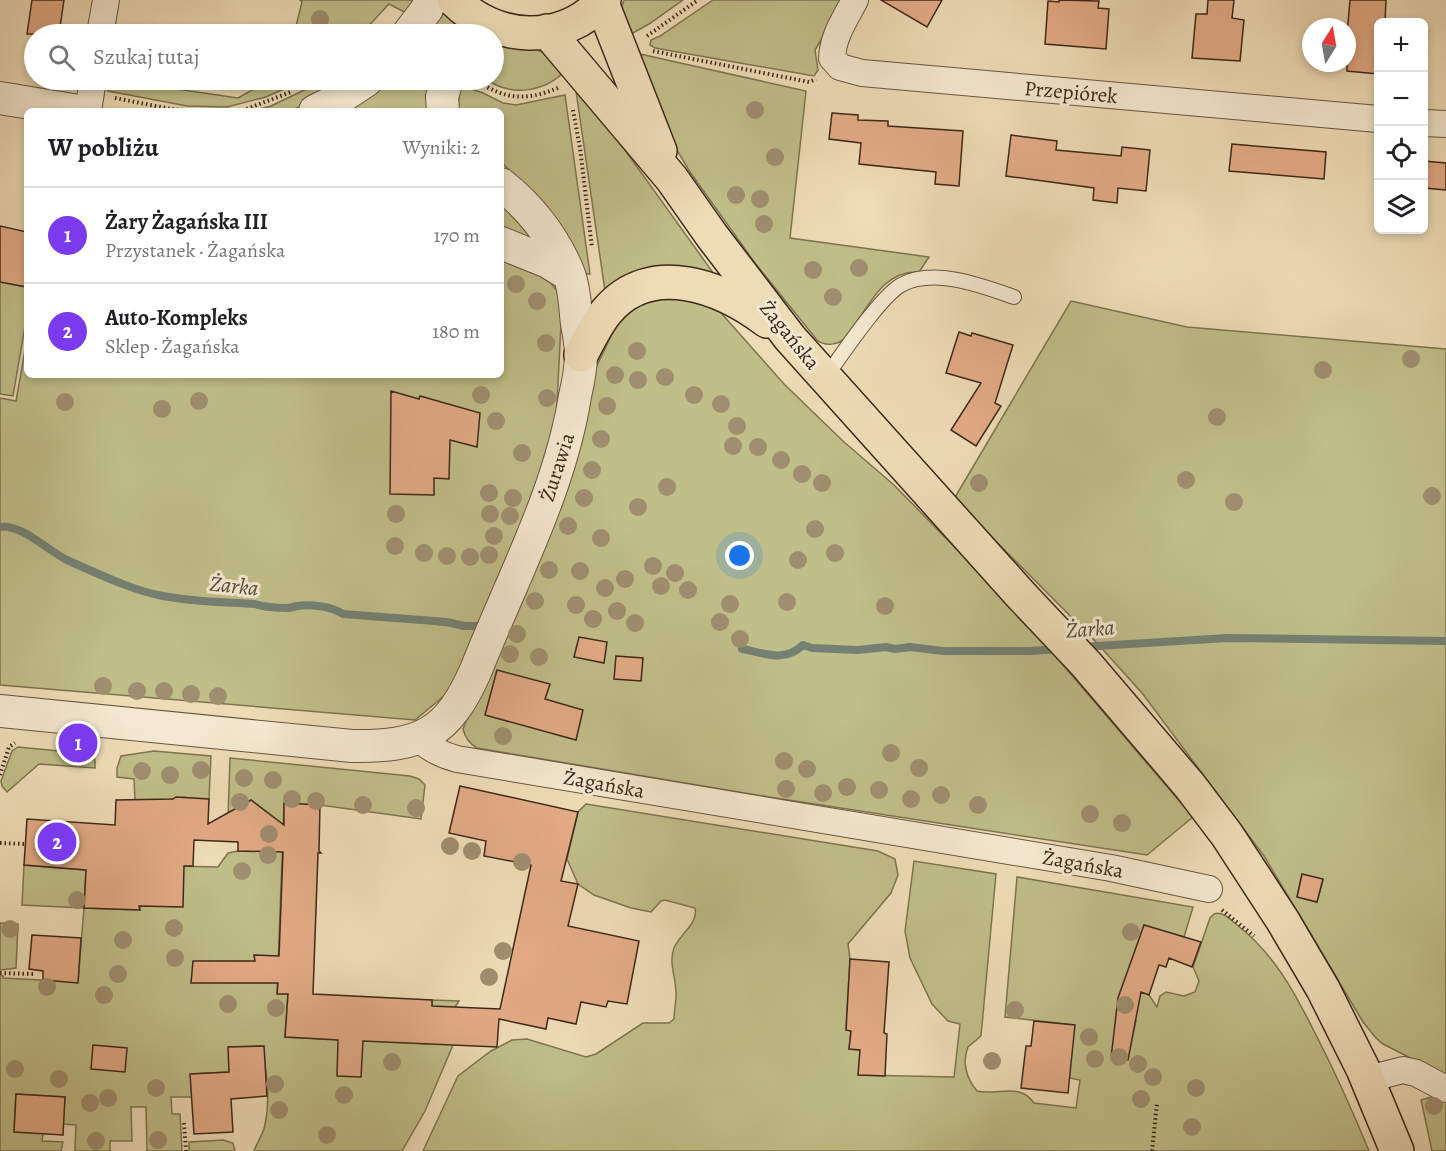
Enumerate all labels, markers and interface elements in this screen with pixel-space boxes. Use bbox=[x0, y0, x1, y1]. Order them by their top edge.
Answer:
north arrow bbox=[1302, 18, 1356, 72]
map controls bbox=[1374, 18, 1428, 234]
button: + bbox=[1374, 18, 1428, 72]
search box bbox=[24, 24, 504, 90]
icon: search bbox=[45, 41, 78, 74]
text: Szukaj tutaj bbox=[93, 42, 199, 72]
button: − bbox=[1374, 72, 1428, 126]
street label: Przepiórek bbox=[1023, 74, 1119, 110]
button: locate bbox=[1374, 126, 1428, 180]
text: W pobliżu bbox=[48, 130, 159, 165]
text: Wyniki: 2 bbox=[403, 134, 480, 161]
button: layers bbox=[1374, 180, 1428, 234]
text: Żary Żagańska III bbox=[105, 207, 268, 237]
text: 1 bbox=[64, 222, 71, 249]
text: 170 m bbox=[434, 222, 480, 249]
text: Przystanek · Żagańska bbox=[105, 237, 285, 264]
street label: Żagańska bbox=[753, 294, 827, 376]
text: Auto-Kompleks bbox=[105, 303, 248, 333]
text: 2 bbox=[63, 318, 72, 345]
text: 180 m bbox=[432, 318, 480, 345]
text: Sklep · Żagańska bbox=[105, 333, 240, 360]
street label: Żurawia bbox=[533, 429, 581, 505]
your location bbox=[725, 541, 754, 570]
water label: Żarka bbox=[208, 569, 260, 603]
water label: Żarka bbox=[1065, 612, 1115, 646]
pin: 1 bbox=[58, 720, 98, 766]
street label: Żagańska bbox=[561, 763, 647, 805]
pin: 2 bbox=[38, 820, 76, 864]
street label: Żagańska bbox=[1040, 843, 1126, 885]

